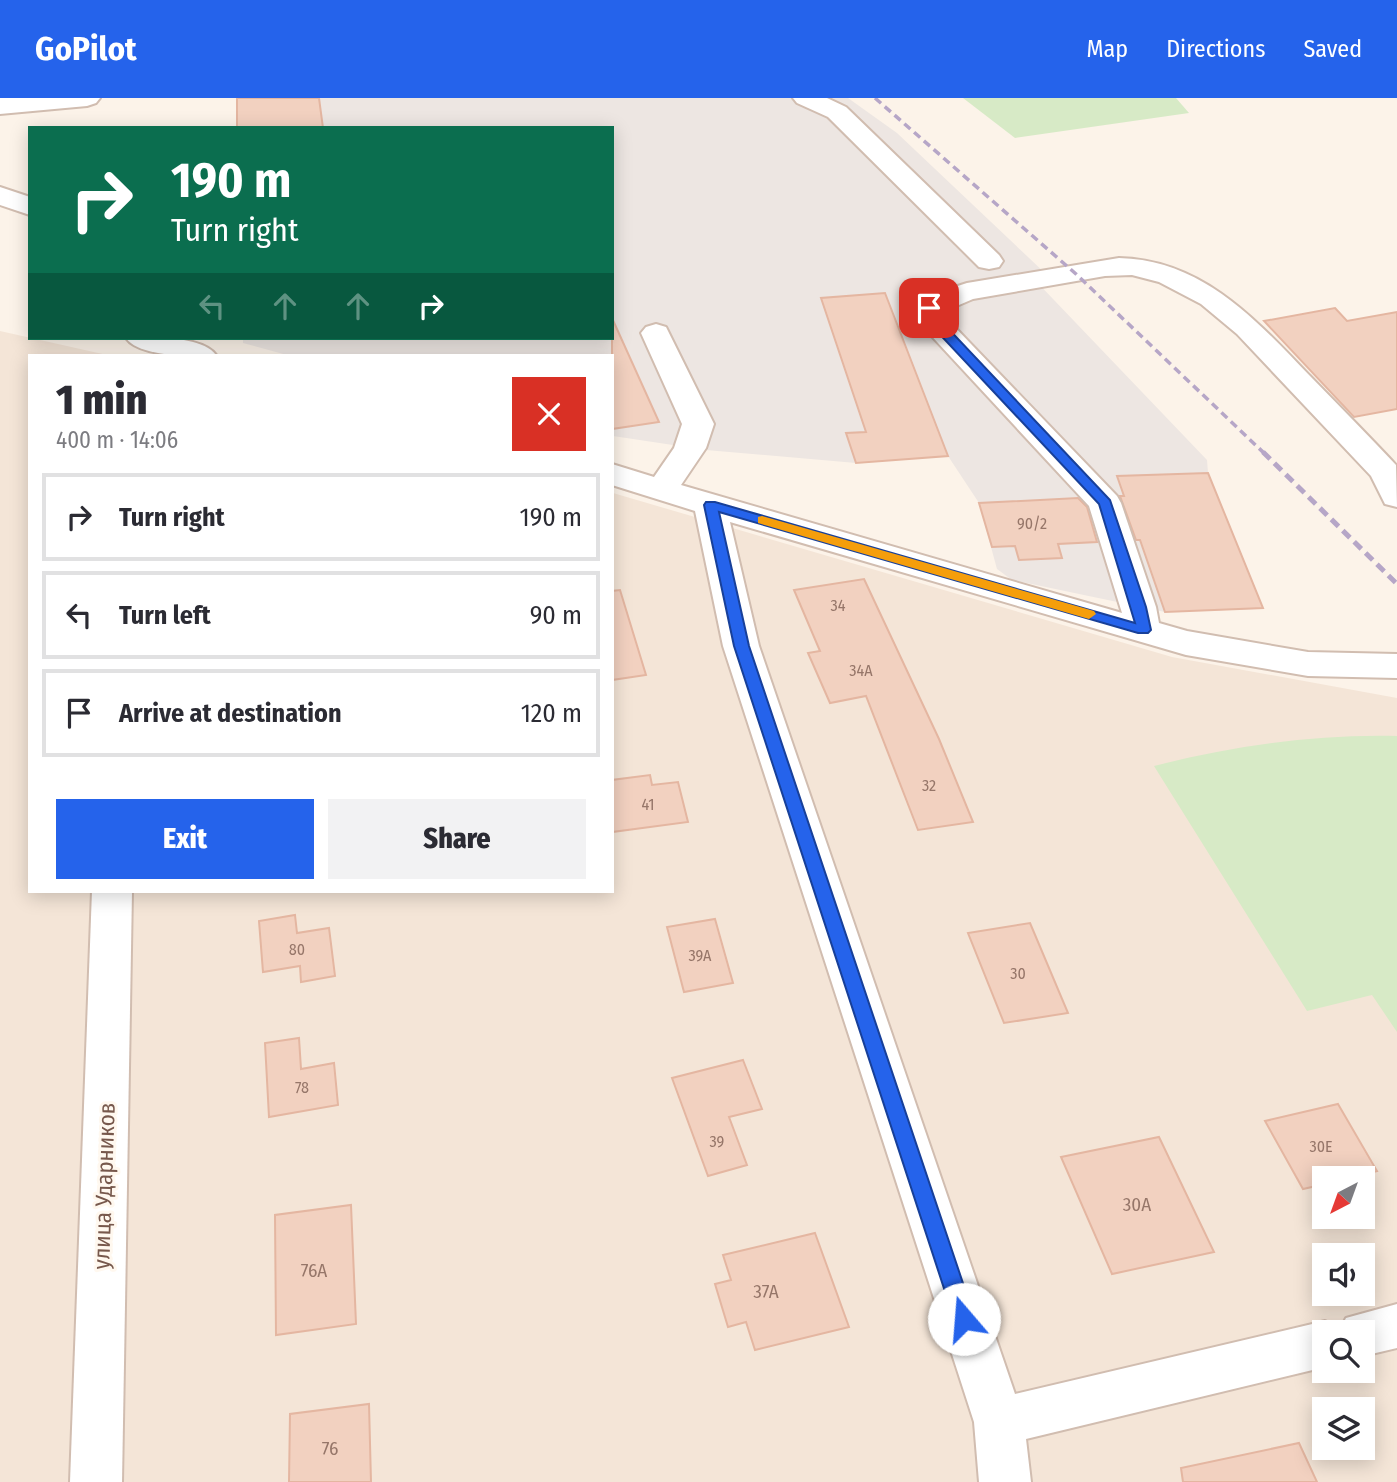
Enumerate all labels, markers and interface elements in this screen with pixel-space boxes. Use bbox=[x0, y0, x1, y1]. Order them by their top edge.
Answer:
text: GoPilot bbox=[35, 29, 137, 69]
text: Map bbox=[1087, 35, 1128, 63]
text: Directions bbox=[1166, 35, 1265, 63]
text: Saved bbox=[1303, 35, 1362, 63]
text: 190 m bbox=[171, 151, 291, 210]
icon: right bbox=[56, 154, 147, 245]
text: Turn right bbox=[171, 211, 298, 249]
pin bbox=[899, 278, 959, 338]
icon: left bbox=[193, 287, 231, 325]
icon: ahead bbox=[266, 287, 304, 325]
icon: ahead bbox=[339, 287, 377, 325]
icon: right bbox=[412, 287, 450, 325]
icon: arrive bbox=[910, 289, 948, 327]
text: 1 min bbox=[56, 375, 147, 425]
button: close bbox=[512, 377, 586, 451]
text: 400 m · 14:06 bbox=[56, 426, 178, 454]
icon: right bbox=[60, 498, 98, 536]
text: Turn right bbox=[119, 502, 225, 533]
text: 190 m bbox=[520, 502, 582, 533]
house number: 90/2 bbox=[1017, 514, 1047, 533]
icon: left bbox=[60, 596, 98, 634]
house number: 34 bbox=[831, 596, 846, 615]
text: Turn left bbox=[119, 600, 211, 631]
text: 90 m bbox=[530, 600, 582, 631]
house number: 34А bbox=[849, 661, 873, 680]
icon: arrive bbox=[60, 694, 98, 732]
text: Arrive at destination bbox=[119, 698, 342, 729]
text: 120 m bbox=[521, 698, 582, 729]
house number: 32 bbox=[922, 776, 936, 795]
house number: 41 bbox=[641, 795, 655, 814]
button: Exit bbox=[56, 799, 314, 879]
button: Share bbox=[328, 799, 586, 879]
house number: 80 bbox=[289, 940, 305, 959]
house number: 39А bbox=[688, 946, 712, 965]
house number: 30 bbox=[1010, 964, 1026, 983]
house number: 78 bbox=[295, 1078, 309, 1097]
street label: улица Ударников bbox=[87, 1102, 121, 1270]
house number: 39 bbox=[710, 1132, 725, 1151]
house number: 30Е bbox=[1309, 1137, 1333, 1156]
north arrow bbox=[1312, 1166, 1376, 1228]
map controls bbox=[1312, 1166, 1375, 1460]
house number: 30А bbox=[1123, 1193, 1151, 1216]
button: sound bbox=[1312, 1243, 1375, 1306]
house number: 76А bbox=[301, 1259, 327, 1282]
house number: 37А bbox=[753, 1280, 779, 1303]
position arrow bbox=[927, 1282, 1001, 1356]
button: search bbox=[1312, 1320, 1375, 1383]
button: layers bbox=[1312, 1397, 1375, 1460]
house number: 76 bbox=[322, 1437, 338, 1460]

